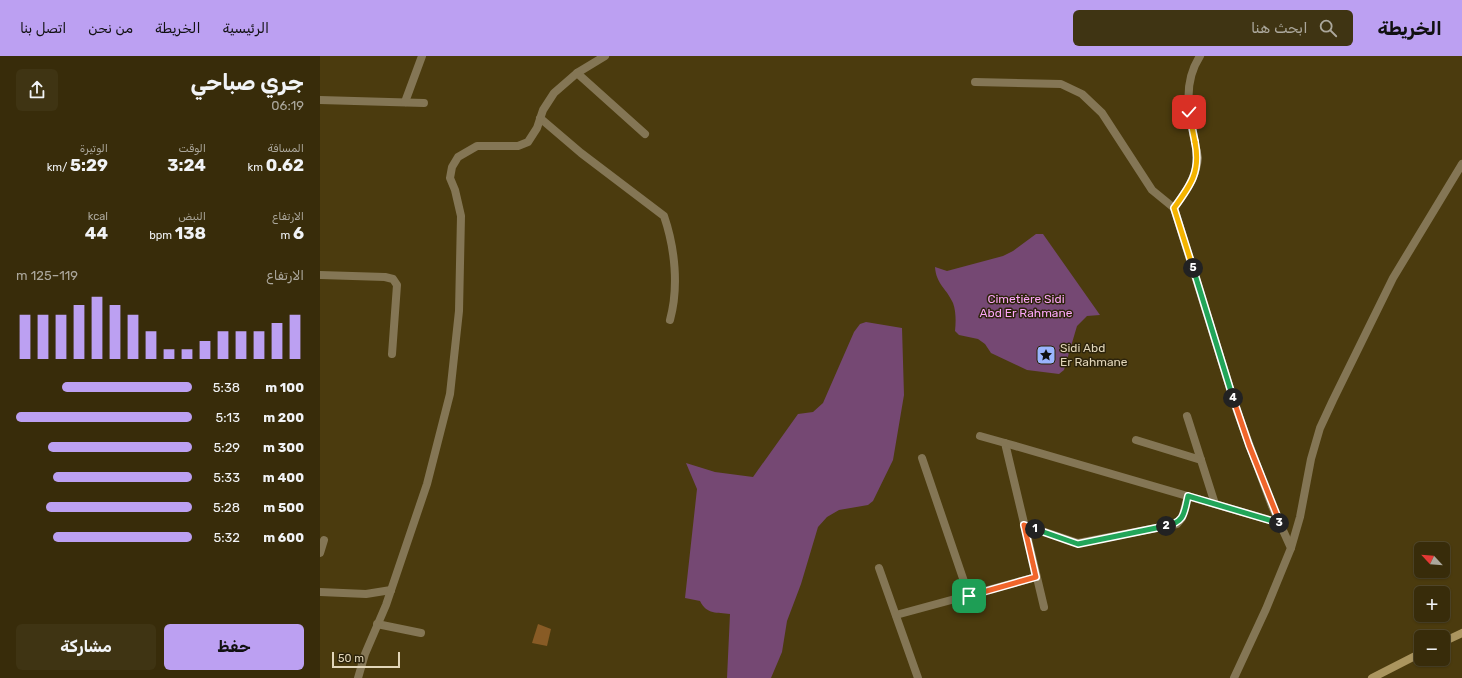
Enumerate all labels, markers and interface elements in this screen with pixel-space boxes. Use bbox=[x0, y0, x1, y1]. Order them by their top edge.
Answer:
search box bbox=[1073, 10, 1353, 46]
icon: search bbox=[1317, 17, 1339, 39]
text: الخريطة bbox=[1377, 17, 1442, 40]
text: ابحث هنا bbox=[1251, 19, 1307, 37]
text: اتصل بنا bbox=[20, 20, 66, 37]
text: من نحن bbox=[88, 20, 133, 37]
text: الخريطة bbox=[155, 20, 200, 37]
text: الرئيسية bbox=[222, 20, 269, 37]
button: share bbox=[16, 69, 58, 111]
text: جري صباحي bbox=[191, 69, 304, 96]
pin bbox=[1172, 95, 1206, 129]
text: 06:19 bbox=[271, 98, 304, 113]
icon: check bbox=[1178, 101, 1200, 123]
text: الوتيرة bbox=[80, 142, 108, 155]
text: الوقت bbox=[178, 142, 206, 155]
text: المسافة bbox=[267, 142, 304, 155]
text: 5:29 bbox=[70, 155, 108, 175]
text: 3:24 bbox=[167, 155, 206, 175]
text: 0.62 bbox=[266, 155, 304, 175]
text: /km bbox=[47, 161, 70, 174]
text: km bbox=[248, 161, 266, 174]
text: kcal bbox=[88, 210, 108, 223]
text: النبض bbox=[178, 210, 206, 223]
text: الارتفاع bbox=[272, 210, 304, 223]
text: 44 bbox=[85, 223, 108, 243]
text: 138 bbox=[175, 223, 206, 243]
text: 6 bbox=[293, 223, 304, 243]
text: bpm bbox=[149, 229, 175, 242]
text: m bbox=[280, 229, 293, 242]
pin: 5 bbox=[1183, 258, 1203, 278]
text: 5 bbox=[1189, 261, 1197, 274]
text: 119–125 m bbox=[16, 268, 78, 283]
text: الارتفاع bbox=[267, 268, 304, 283]
park label: Cimetière Sidi Abd Er Rahmane bbox=[980, 292, 1073, 320]
place label: Sidi Abd Er Rahmane bbox=[1060, 341, 1128, 369]
place icon: Sidi Abd Er Rahmane bbox=[1035, 344, 1057, 366]
text: 5:38 bbox=[213, 380, 240, 395]
text: 100 m bbox=[265, 380, 304, 395]
pin: 4 bbox=[1223, 388, 1243, 408]
text: 4 bbox=[1229, 391, 1237, 404]
text: 5:13 bbox=[216, 410, 240, 425]
text: 200 m bbox=[263, 410, 304, 425]
text: 5:29 bbox=[214, 440, 240, 455]
text: 300 m bbox=[263, 440, 304, 455]
text: 5:33 bbox=[213, 470, 240, 485]
text: 400 m bbox=[263, 470, 304, 485]
text: 5:28 bbox=[213, 500, 240, 515]
text: 500 m bbox=[263, 500, 304, 515]
pin: 3 bbox=[1269, 513, 1289, 533]
pin: 2 bbox=[1156, 516, 1176, 536]
text: 3 bbox=[1275, 516, 1283, 529]
pin: 1 bbox=[1025, 519, 1045, 539]
text: 2 bbox=[1162, 519, 1170, 532]
text: 1 bbox=[1032, 522, 1038, 535]
text: 5:32 bbox=[214, 530, 240, 545]
text: 600 m bbox=[263, 530, 304, 545]
north arrow bbox=[1414, 542, 1450, 578]
map controls bbox=[1414, 542, 1450, 666]
pin bbox=[952, 579, 986, 613]
icon: arrive bbox=[958, 585, 980, 607]
button: + bbox=[1414, 586, 1450, 622]
button: مشاركة bbox=[16, 624, 156, 670]
button: حفظ bbox=[164, 624, 304, 670]
button: − bbox=[1414, 630, 1450, 666]
scale bar bbox=[332, 650, 400, 669]
text: 50 m bbox=[338, 652, 364, 665]

